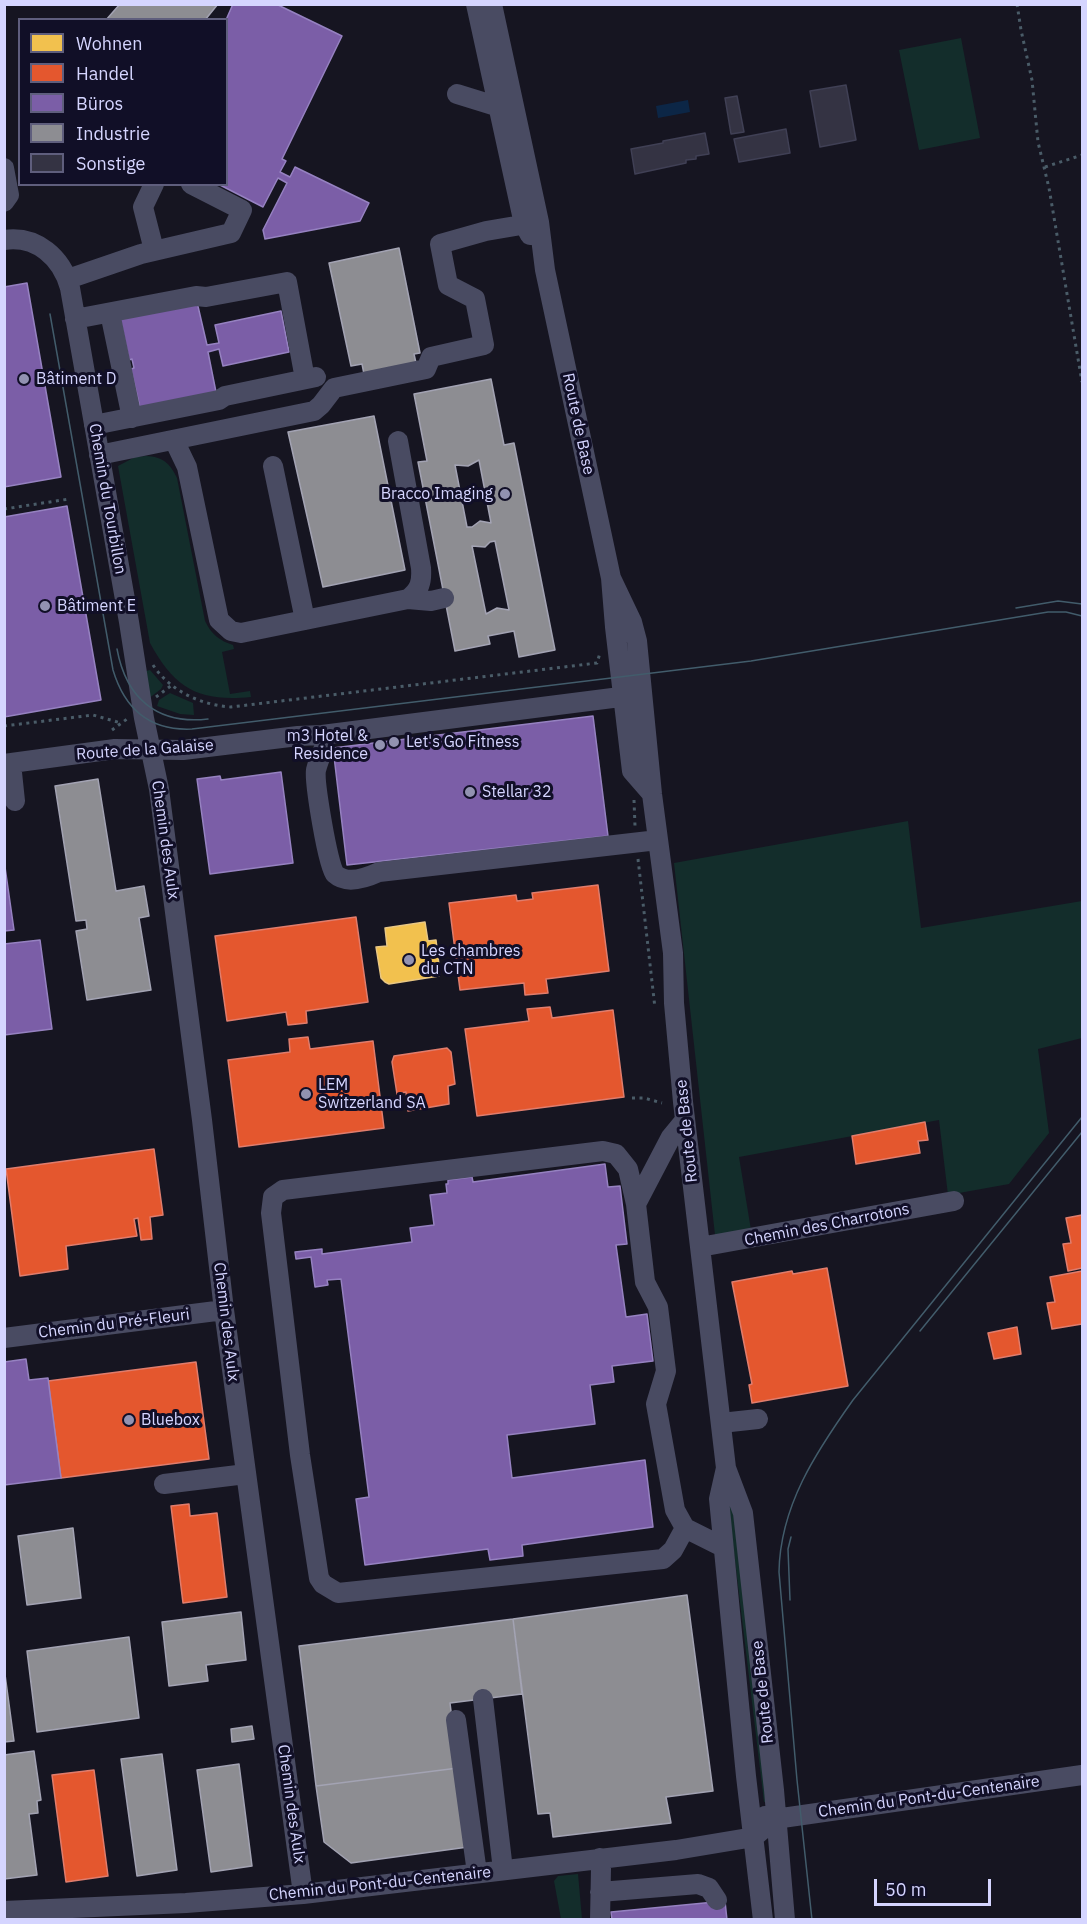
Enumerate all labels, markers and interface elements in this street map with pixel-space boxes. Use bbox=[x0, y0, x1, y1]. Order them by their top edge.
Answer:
legend bbox=[18, 18, 228, 186]
text: Wohnen bbox=[76, 32, 142, 55]
text: Handel bbox=[76, 62, 134, 85]
text: Büros bbox=[76, 92, 123, 115]
text: Industrie bbox=[76, 122, 150, 145]
text: Sonstige bbox=[76, 152, 146, 175]
place label: Bâtiment D bbox=[36, 369, 117, 389]
street label: Route de Base bbox=[558, 371, 598, 477]
marker: Bâtiment D bbox=[17, 372, 31, 386]
street label: Chemin du Tourbillon bbox=[84, 422, 130, 576]
place label: Bracco Imaging bbox=[381, 484, 493, 504]
marker: Bracco Imaging bbox=[498, 487, 512, 501]
place label: Bâtiment E bbox=[57, 596, 136, 616]
marker: Bâtiment E bbox=[38, 599, 52, 613]
place label: m3 Hotel & Residence bbox=[287, 726, 368, 764]
place label: Let's Go Fitness bbox=[406, 732, 519, 752]
marker: Let's Go Fitness bbox=[387, 735, 401, 749]
street label: Route de la Galaise bbox=[76, 736, 214, 764]
marker: m3 Hotel & Residence bbox=[373, 738, 387, 752]
street label: Chemin des Aulx bbox=[147, 779, 183, 901]
place label: Stellar 32 bbox=[482, 782, 552, 802]
marker: Stellar 32 bbox=[463, 785, 477, 799]
place label: Les chambres du CTN bbox=[421, 941, 521, 979]
marker: Les chambres du CTN bbox=[402, 953, 416, 967]
place label: LEM Switzerland SA bbox=[318, 1075, 426, 1113]
street label: Route de Base bbox=[672, 1078, 702, 1184]
marker: LEM Switzerland SA bbox=[299, 1087, 313, 1101]
street label: Chemin des Charrotons bbox=[743, 1200, 911, 1250]
street label: Chemin des Aulx bbox=[209, 1261, 243, 1383]
street label: Chemin du Pré-Fleuri bbox=[37, 1305, 191, 1343]
place label: Bluebox bbox=[141, 1410, 200, 1430]
marker: Bluebox bbox=[122, 1413, 136, 1427]
street label: Route de Base bbox=[748, 1639, 778, 1745]
street label: Chemin des Aulx bbox=[273, 1743, 309, 1865]
street label: Chemin du Pont-du-Centenaire bbox=[817, 1772, 1041, 1822]
street label: Chemin du Pont-du-Centenaire bbox=[268, 1863, 492, 1905]
scale bar bbox=[877, 1867, 994, 1905]
text: 50 m bbox=[885, 1878, 927, 1901]

